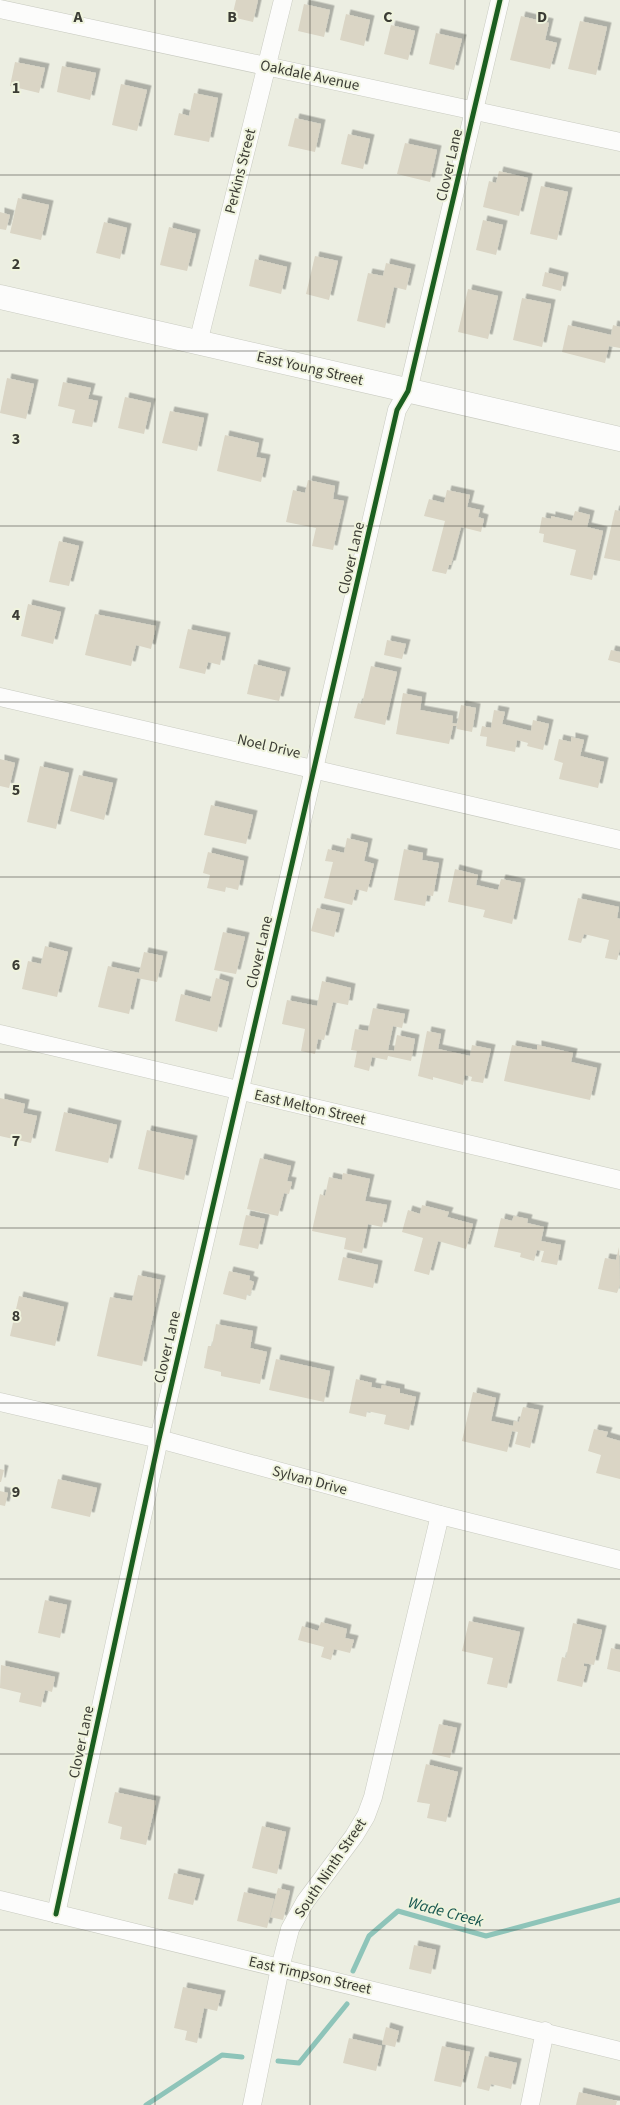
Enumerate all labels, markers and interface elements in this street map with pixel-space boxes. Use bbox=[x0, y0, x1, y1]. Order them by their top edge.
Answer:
text: A bbox=[72, 6, 83, 28]
text: B bbox=[227, 6, 237, 28]
text: C bbox=[383, 6, 393, 28]
text: D bbox=[537, 6, 547, 28]
street label: Oakdale Avenue bbox=[258, 55, 362, 96]
text: 1 bbox=[12, 77, 20, 99]
street label: Perkins Street bbox=[220, 126, 261, 216]
street label: Clover Lane bbox=[431, 127, 468, 203]
text: 2 bbox=[12, 253, 20, 275]
street label: East Young Street bbox=[255, 346, 365, 391]
text: 3 bbox=[12, 428, 20, 450]
street label: Clover Lane bbox=[333, 520, 370, 596]
text: 4 bbox=[12, 604, 21, 626]
street label: Noel Drive bbox=[235, 729, 303, 764]
text: 5 bbox=[12, 779, 20, 801]
street label: Clover Lane bbox=[241, 914, 278, 990]
text: 6 bbox=[12, 954, 20, 976]
street label: East Melton Street bbox=[252, 1084, 368, 1130]
text: 7 bbox=[12, 1130, 20, 1152]
text: 8 bbox=[12, 1305, 20, 1327]
street label: Clover Lane bbox=[149, 1309, 186, 1385]
street label: Sylvan Drive bbox=[270, 1460, 350, 1501]
text: 9 bbox=[12, 1481, 20, 1503]
street label: Clover Lane bbox=[64, 1704, 99, 1780]
street label: South Ninth Street bbox=[289, 1814, 372, 1922]
water label: Wade Creek bbox=[406, 1891, 486, 1933]
street label: East Timpson Street bbox=[247, 1951, 373, 2000]

